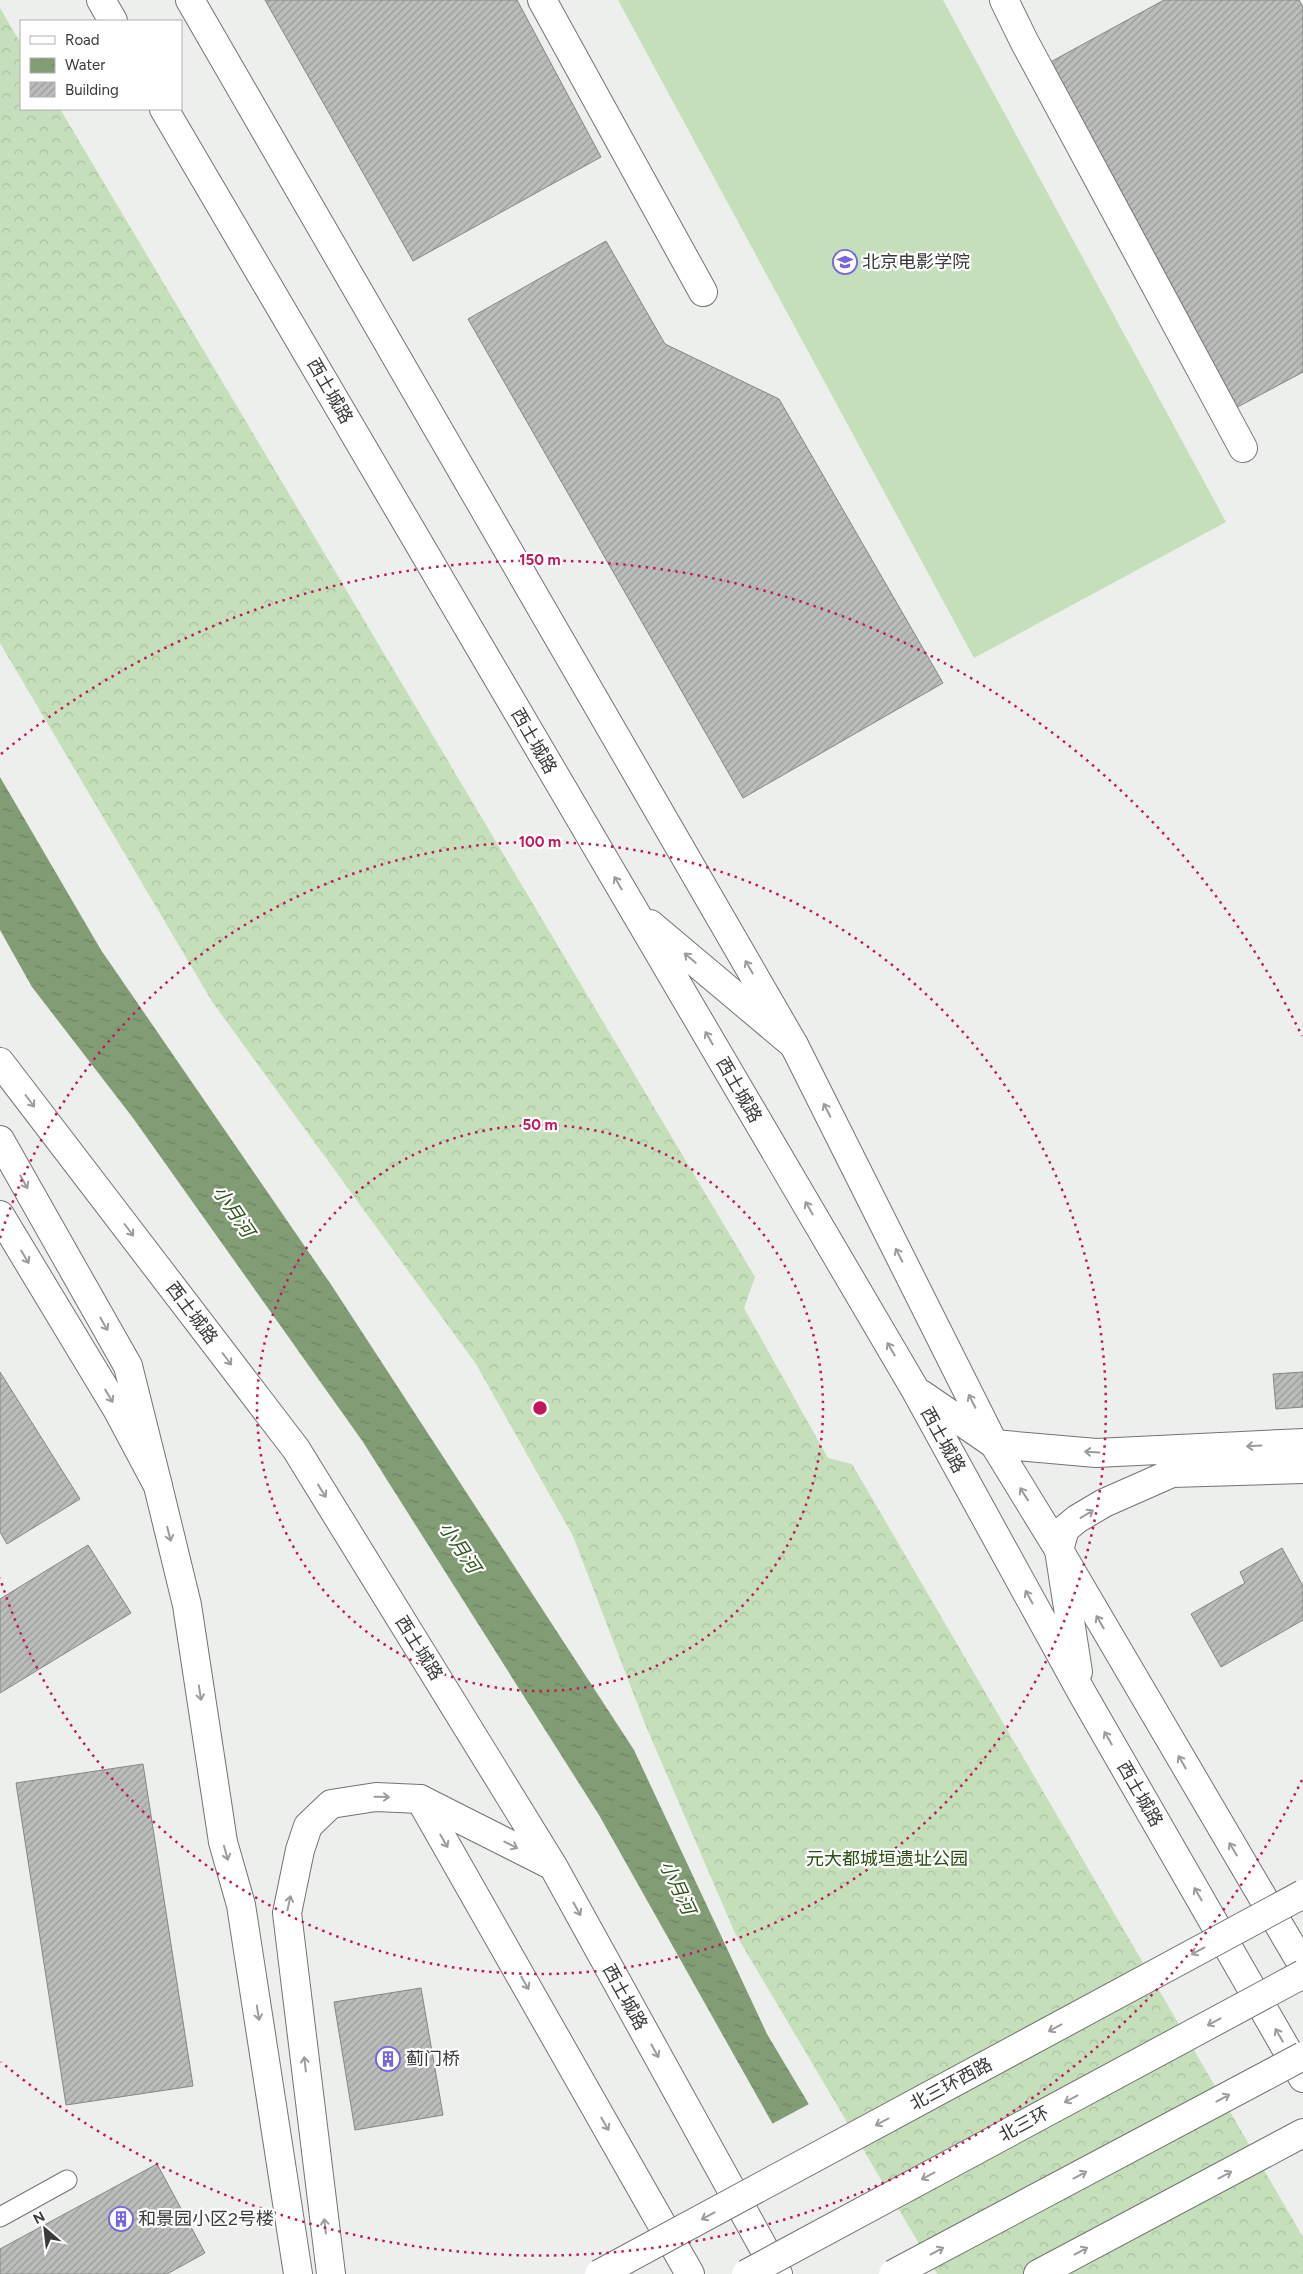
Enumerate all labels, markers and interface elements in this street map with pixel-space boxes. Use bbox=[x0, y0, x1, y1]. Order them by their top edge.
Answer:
legend bbox=[20, 20, 182, 110]
text: Road bbox=[65, 31, 100, 49]
text: Water bbox=[65, 56, 105, 74]
text: Building bbox=[65, 81, 119, 99]
school or university icon: 北京电影学院 bbox=[832, 249, 858, 275]
place label: 北京电影学院 bbox=[862, 251, 970, 273]
street label: 西土城路 bbox=[302, 354, 358, 428]
text: 150 m bbox=[519, 551, 561, 569]
street label: 西土城路 bbox=[506, 704, 562, 778]
text: 100 m bbox=[519, 833, 561, 851]
one-way arrow bbox=[612, 876, 622, 890]
one-way arrow bbox=[684, 952, 697, 963]
one-way arrow bbox=[744, 961, 754, 975]
one-way arrow bbox=[703, 1031, 713, 1046]
street label: 西土城路 bbox=[711, 1053, 767, 1127]
one-way arrow bbox=[24, 1094, 35, 1107]
one-way arrow bbox=[822, 1103, 831, 1118]
text: 50 m bbox=[522, 1116, 558, 1134]
one-way arrow bbox=[19, 1175, 29, 1190]
water label: 小月河 bbox=[208, 1181, 261, 1245]
one-way arrow bbox=[803, 1202, 813, 1216]
one-way arrow bbox=[123, 1223, 134, 1236]
one-way arrow bbox=[894, 1248, 904, 1263]
one-way arrow bbox=[21, 1250, 31, 1264]
street label: 西土城路 bbox=[162, 1278, 222, 1348]
one-way arrow bbox=[99, 1316, 109, 1331]
one-way arrow bbox=[885, 1342, 895, 1356]
one-way arrow bbox=[222, 1352, 233, 1365]
one-way arrow bbox=[104, 1389, 114, 1403]
one-way arrow bbox=[967, 1394, 976, 1409]
centre of rings bbox=[531, 1399, 549, 1417]
street label: 西土城路 bbox=[916, 1403, 970, 1477]
one-way arrow bbox=[1247, 1441, 1263, 1450]
one-way arrow bbox=[1084, 1448, 1100, 1457]
one-way arrow bbox=[318, 1483, 328, 1497]
one-way arrow bbox=[1019, 1487, 1030, 1501]
one-way arrow bbox=[1079, 1509, 1094, 1519]
water label: 小月河 bbox=[434, 1517, 487, 1581]
one-way arrow bbox=[165, 1525, 174, 1541]
one-way arrow bbox=[1024, 1589, 1034, 1604]
street label: 西土城路 bbox=[391, 1612, 447, 1684]
one-way arrow bbox=[1095, 1615, 1105, 1629]
one-way arrow bbox=[196, 1685, 206, 1701]
one-way arrow bbox=[1103, 1731, 1113, 1746]
one-way arrow bbox=[1177, 1755, 1186, 1770]
street label: 西土城路 bbox=[1112, 1757, 1168, 1831]
one-way arrow bbox=[374, 1793, 390, 1802]
one-way arrow bbox=[440, 1834, 450, 1848]
one-way arrow bbox=[503, 1840, 518, 1850]
one-way arrow bbox=[1228, 1842, 1238, 1856]
one-way arrow bbox=[222, 1845, 232, 1861]
park label: 元大都城垣遗址公园 bbox=[806, 1848, 968, 1870]
water label: 小月河 bbox=[655, 1857, 702, 1922]
one-way arrow bbox=[1192, 1888, 1202, 1902]
one-way arrow bbox=[285, 1896, 295, 1912]
one-way arrow bbox=[572, 1901, 582, 1916]
one-way arrow bbox=[1191, 1946, 1206, 1956]
street label: 西土城路 bbox=[598, 1960, 652, 2034]
one-way arrow bbox=[520, 1975, 530, 1989]
one-way arrow bbox=[253, 2004, 263, 2020]
one-way arrow bbox=[1207, 2018, 1222, 2027]
one-way arrow bbox=[1048, 2023, 1063, 2033]
one-way arrow bbox=[1273, 2029, 1283, 2043]
one-way arrow bbox=[650, 2044, 660, 2059]
building icon: 蓟门桥 bbox=[375, 2046, 401, 2072]
place label: 蓟门桥 bbox=[406, 2048, 460, 2070]
street label: 北三环西路 bbox=[906, 2053, 996, 2115]
one-way arrow bbox=[300, 2057, 310, 2073]
one-way arrow bbox=[1216, 2093, 1231, 2103]
one-way arrow bbox=[1063, 2094, 1078, 2104]
street label: 北三环 bbox=[995, 2102, 1053, 2146]
one-way arrow bbox=[600, 2116, 610, 2131]
one-way arrow bbox=[874, 2117, 889, 2127]
one-way arrow bbox=[1072, 2170, 1087, 2179]
one-way arrow bbox=[1217, 2170, 1232, 2179]
one-way arrow bbox=[920, 2171, 935, 2181]
north arrow bbox=[20, 2204, 70, 2254]
building icon: 和景园小区2号楼 bbox=[108, 2206, 134, 2232]
text: N bbox=[30, 2208, 48, 2228]
place label: 和景园小区2号楼 bbox=[138, 2208, 274, 2230]
one-way arrow bbox=[701, 2211, 716, 2221]
one-way arrow bbox=[320, 2218, 330, 2234]
one-way arrow bbox=[929, 2246, 944, 2256]
one-way arrow bbox=[1074, 2246, 1089, 2256]

